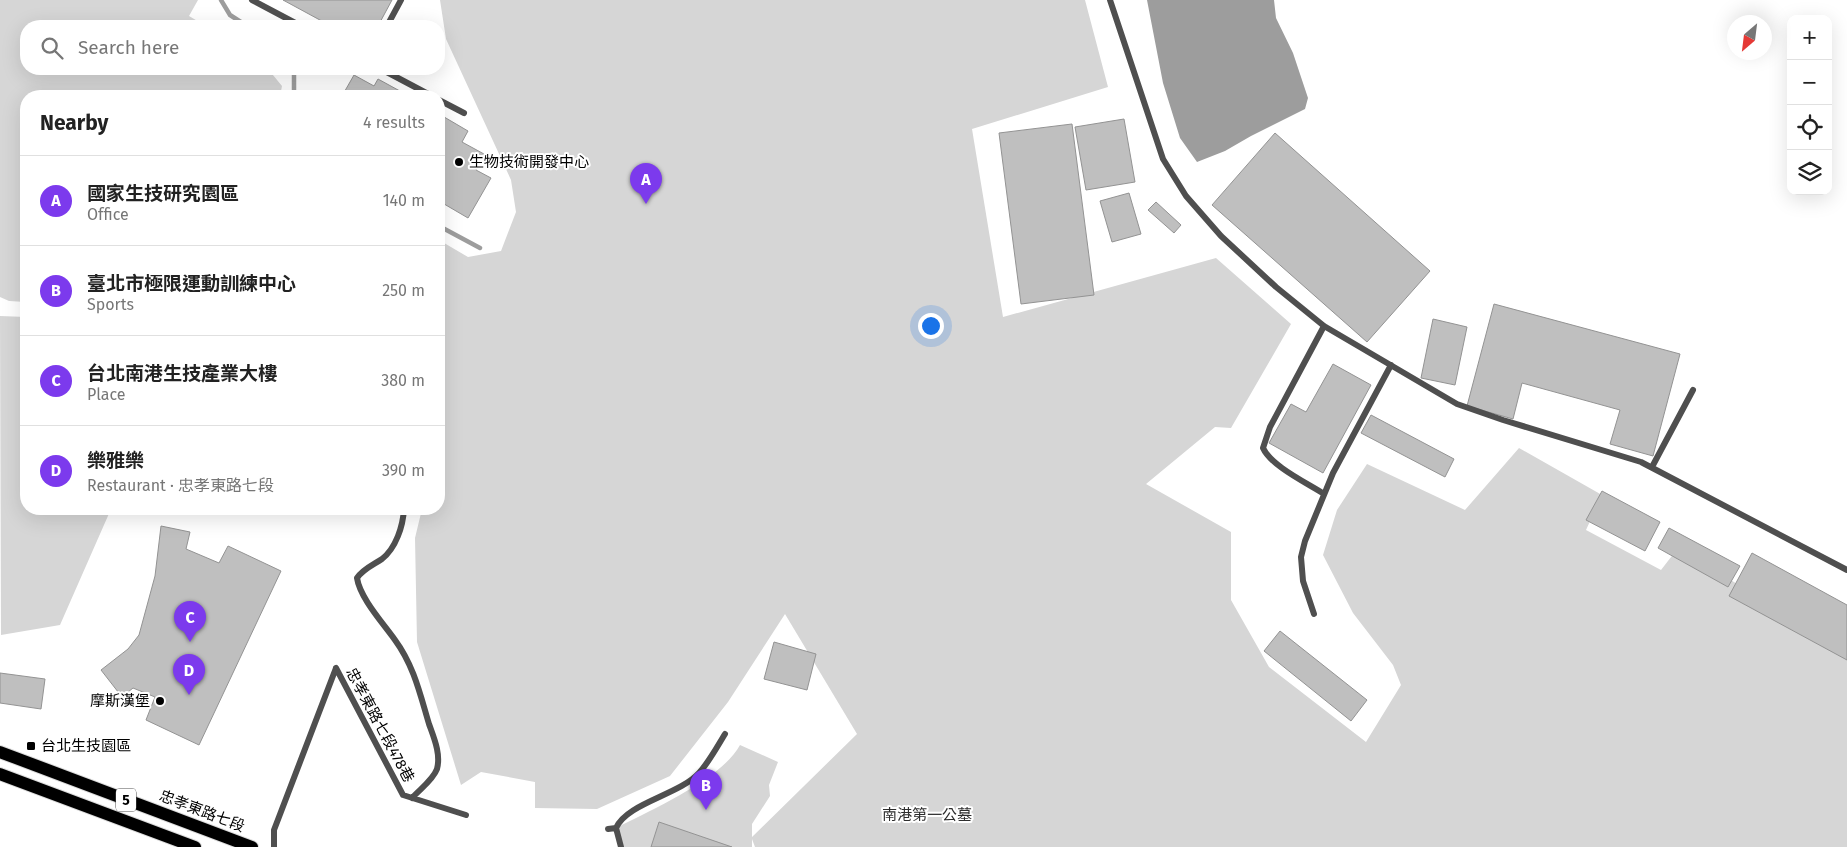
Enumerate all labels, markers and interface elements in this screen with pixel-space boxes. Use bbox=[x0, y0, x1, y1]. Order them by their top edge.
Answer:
north arrow bbox=[1727, 15, 1772, 60]
map controls bbox=[1787, 15, 1832, 195]
button: + bbox=[1787, 15, 1832, 60]
search box bbox=[20, 20, 445, 75]
icon: search bbox=[38, 34, 66, 62]
text: Search here bbox=[78, 36, 179, 59]
button: − bbox=[1787, 60, 1832, 105]
button: locate bbox=[1787, 105, 1832, 150]
text: Nearby bbox=[40, 110, 108, 136]
text: 4 results bbox=[363, 113, 425, 132]
button: layers bbox=[1787, 150, 1832, 195]
place label: 生物技術開發中心 bbox=[469, 153, 589, 171]
marker: 生物技術開發中心 bbox=[453, 156, 465, 168]
pin: A bbox=[630, 163, 662, 204]
text: 國家生技研究園區 bbox=[87, 182, 239, 205]
text: A bbox=[51, 191, 61, 210]
text: 140 m bbox=[383, 191, 425, 210]
text: Office bbox=[87, 205, 129, 224]
text: 臺北市極限運動訓練中心 bbox=[87, 272, 296, 295]
text: B bbox=[51, 281, 61, 300]
text: 250 m bbox=[382, 281, 425, 300]
text: Sports bbox=[87, 295, 134, 314]
your location bbox=[918, 313, 944, 339]
text: 台北南港生技產業大樓 bbox=[87, 362, 277, 385]
text: C bbox=[51, 371, 61, 390]
text: 380 m bbox=[381, 371, 425, 390]
text: Place bbox=[87, 385, 126, 404]
text: 樂雅樂 bbox=[87, 449, 144, 472]
text: D bbox=[51, 461, 61, 480]
text: 390 m bbox=[382, 461, 425, 480]
text: Restaurant · 忠孝東路七段 bbox=[87, 476, 274, 495]
pin: C bbox=[174, 601, 206, 642]
pin: D bbox=[173, 654, 205, 695]
street label: 忠孝東路七段478巷 bbox=[342, 665, 418, 785]
place label: 摩斯漢堡 bbox=[90, 692, 150, 710]
marker: 摩斯漢堡 bbox=[154, 695, 166, 707]
place label: 台北生技園區 bbox=[41, 737, 131, 755]
marker: 台北生技園區 bbox=[25, 740, 37, 752]
pin: B bbox=[690, 769, 722, 810]
street label: 忠孝東路七段 bbox=[157, 786, 247, 836]
road number: 5 bbox=[116, 788, 136, 812]
park label: 南港第一公墓 bbox=[882, 806, 972, 824]

